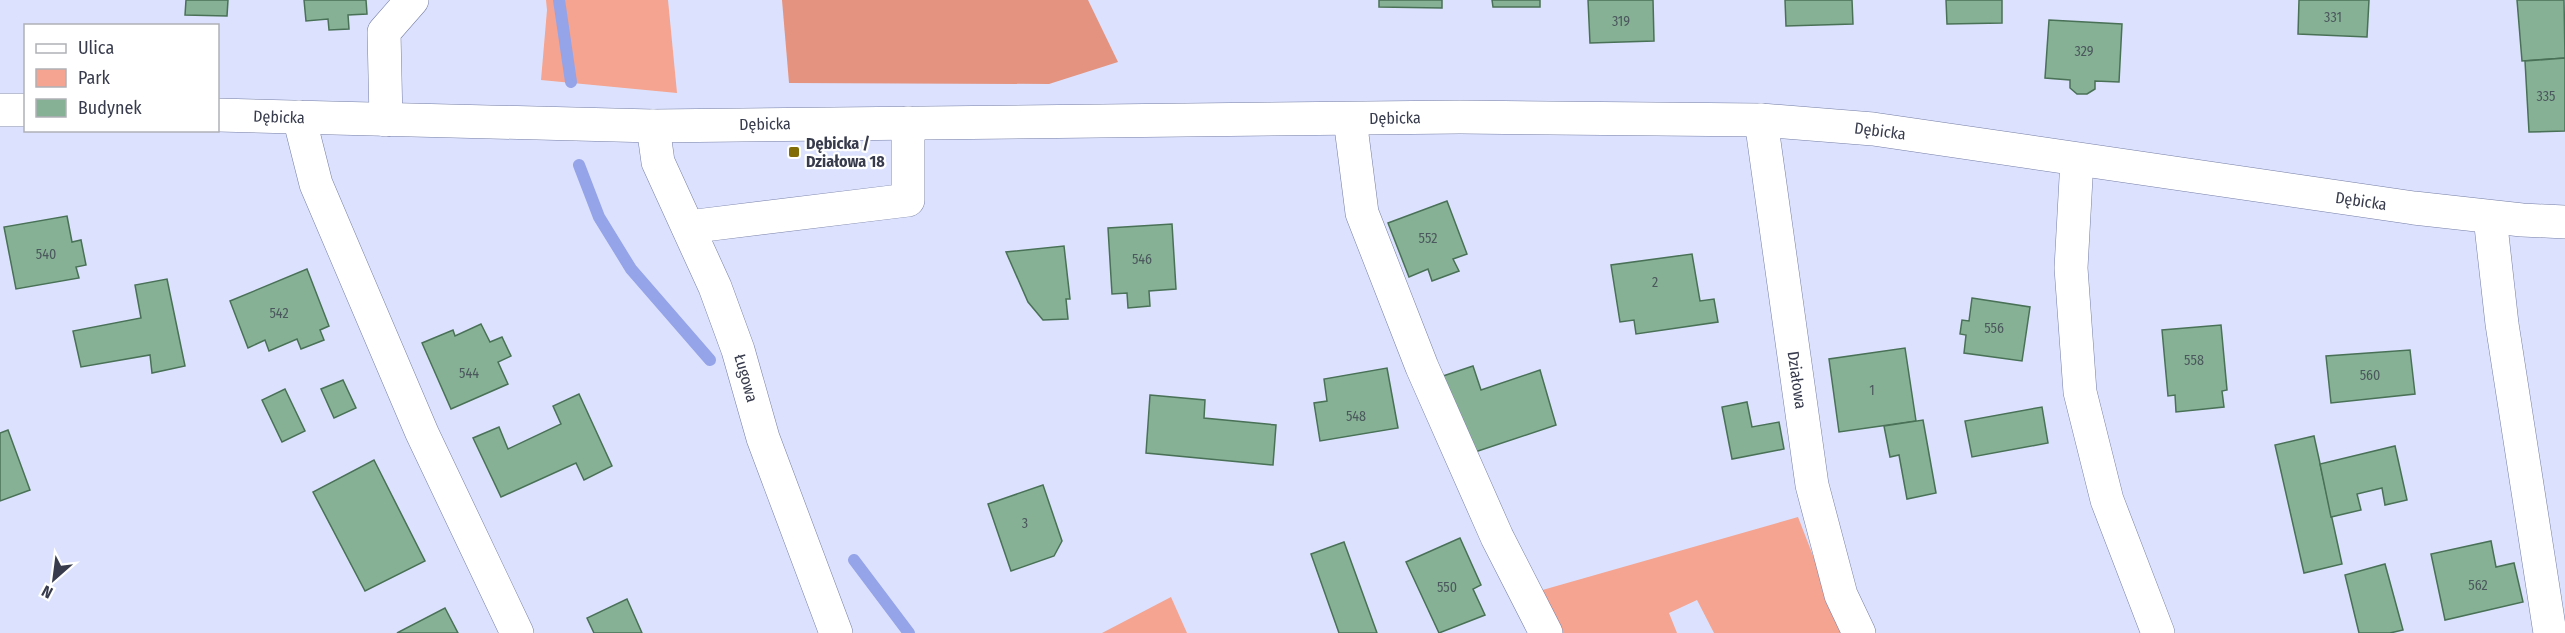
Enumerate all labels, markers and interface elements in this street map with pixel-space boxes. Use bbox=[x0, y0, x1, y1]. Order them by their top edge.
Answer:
house number: 331 bbox=[2324, 9, 2342, 26]
house number: 319 bbox=[1612, 13, 1630, 30]
legend bbox=[24, 24, 219, 132]
text: Ulica bbox=[78, 37, 114, 59]
house number: 329 bbox=[2074, 43, 2094, 60]
text: Park bbox=[78, 67, 111, 89]
house number: 335 bbox=[2536, 88, 2556, 105]
text: Budynek bbox=[78, 97, 142, 119]
street label: Dębicka bbox=[253, 107, 305, 127]
street label: Dębicka bbox=[1369, 108, 1421, 128]
street label: Dębicka bbox=[739, 114, 791, 134]
street label: Dębicka bbox=[1853, 118, 1907, 144]
place label: Dębicka / Działowa 18 bbox=[806, 134, 885, 171]
marker: Dębicka / Działowa 18 bbox=[787, 145, 801, 159]
street label: Dębicka bbox=[2334, 188, 2388, 214]
house number: 552 bbox=[1419, 230, 1437, 247]
house number: 540 bbox=[36, 246, 56, 263]
house number: 546 bbox=[1132, 251, 1152, 268]
house number: 2 bbox=[1652, 274, 1658, 291]
house number: 542 bbox=[269, 305, 289, 322]
house number: 556 bbox=[1984, 320, 2004, 337]
street label: Działowa bbox=[1784, 350, 1810, 410]
street label: Ługowa bbox=[730, 352, 762, 404]
house number: 558 bbox=[2184, 352, 2204, 369]
house number: 544 bbox=[459, 365, 479, 382]
house number: 560 bbox=[2360, 367, 2380, 384]
house number: 1 bbox=[1869, 382, 1875, 399]
house number: 548 bbox=[1346, 408, 1366, 425]
house number: 3 bbox=[1022, 515, 1028, 532]
north arrow bbox=[24, 549, 84, 609]
house number: 562 bbox=[2468, 577, 2488, 594]
house number: 550 bbox=[1437, 579, 1457, 596]
text: N bbox=[38, 581, 56, 602]

